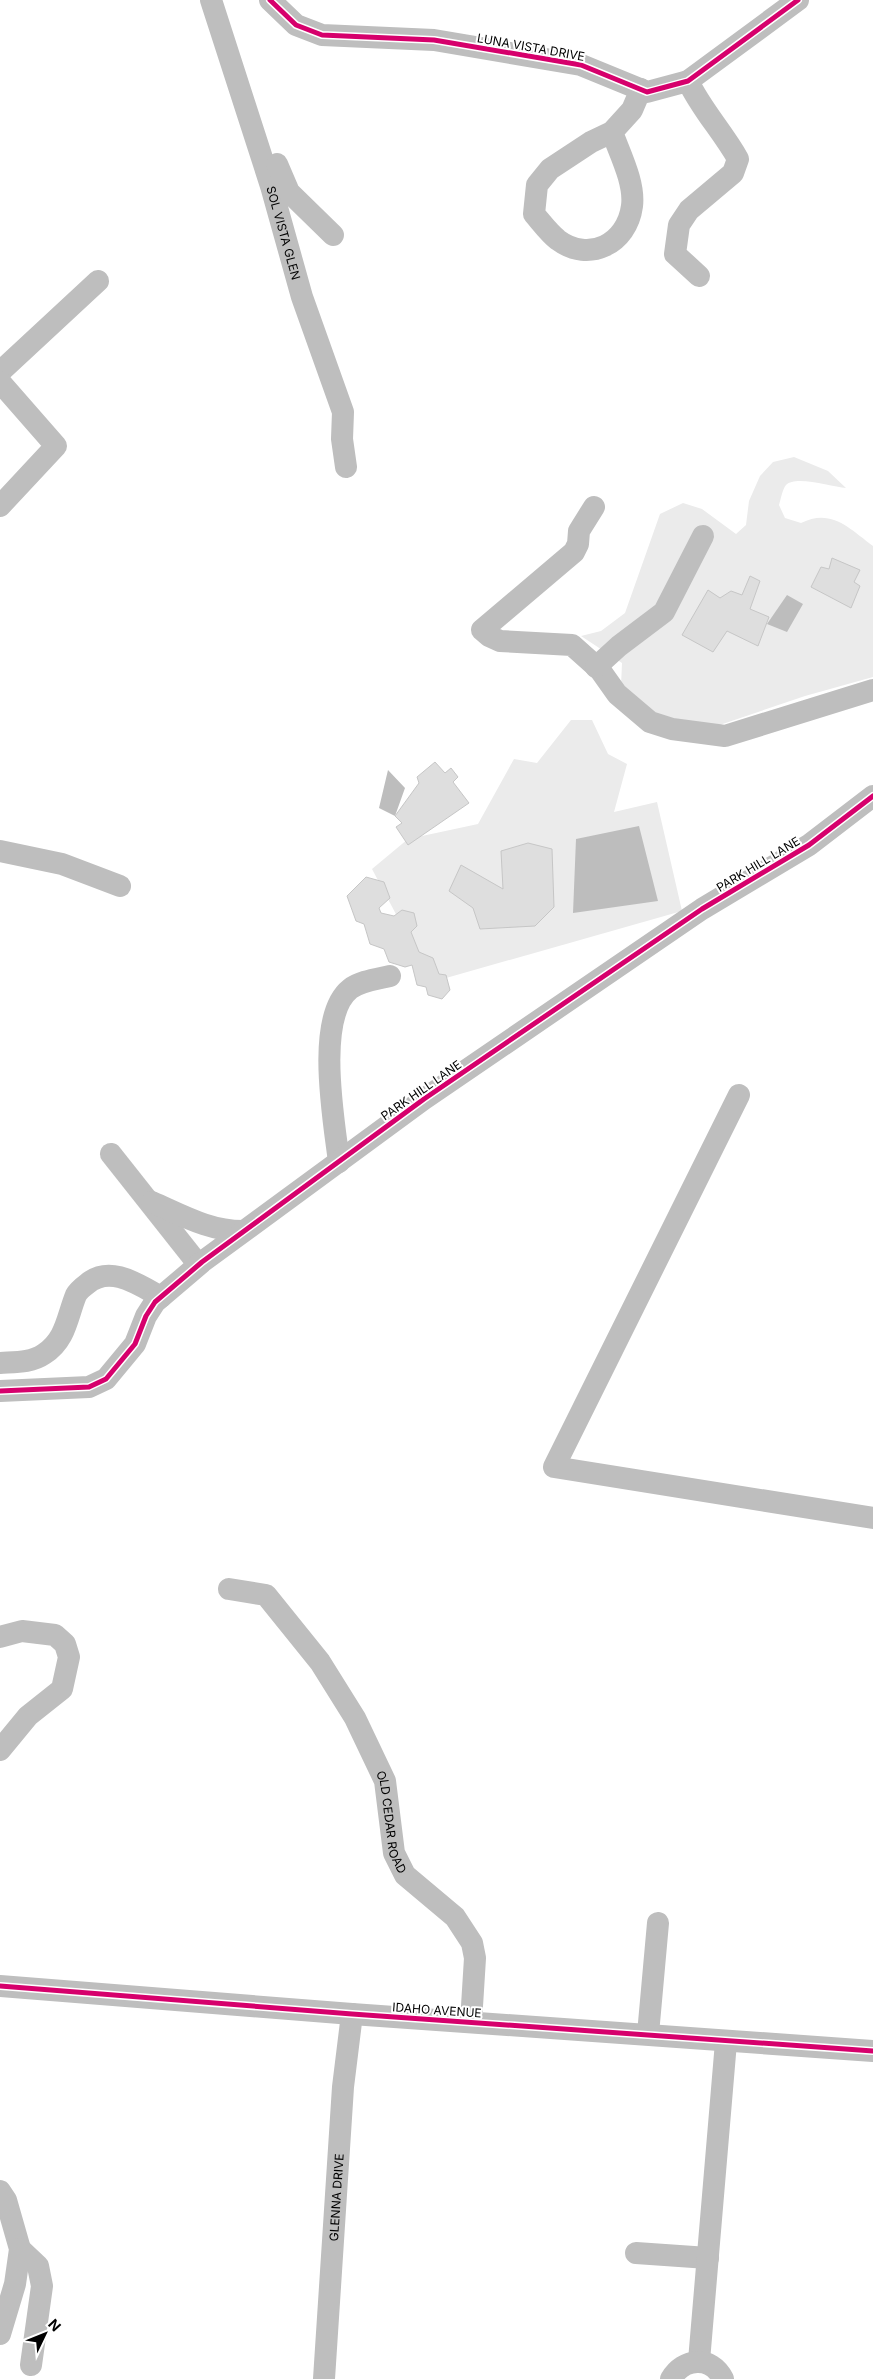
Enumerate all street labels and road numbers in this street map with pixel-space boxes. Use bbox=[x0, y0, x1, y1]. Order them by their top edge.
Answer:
street label: LUNA VISTA DRIVE bbox=[476, 30, 586, 64]
street label: SOL VISTA GLEN bbox=[264, 184, 304, 281]
street label: PARK HILL LANE bbox=[714, 833, 802, 895]
street label: PARK HILL LANE bbox=[378, 1057, 464, 1123]
street label: OLD CEDAR ROAD bbox=[374, 1768, 410, 1876]
street label: IDAHO AVENUE bbox=[392, 1999, 482, 2021]
street label: GLENNA DRIVE bbox=[325, 2153, 346, 2242]

